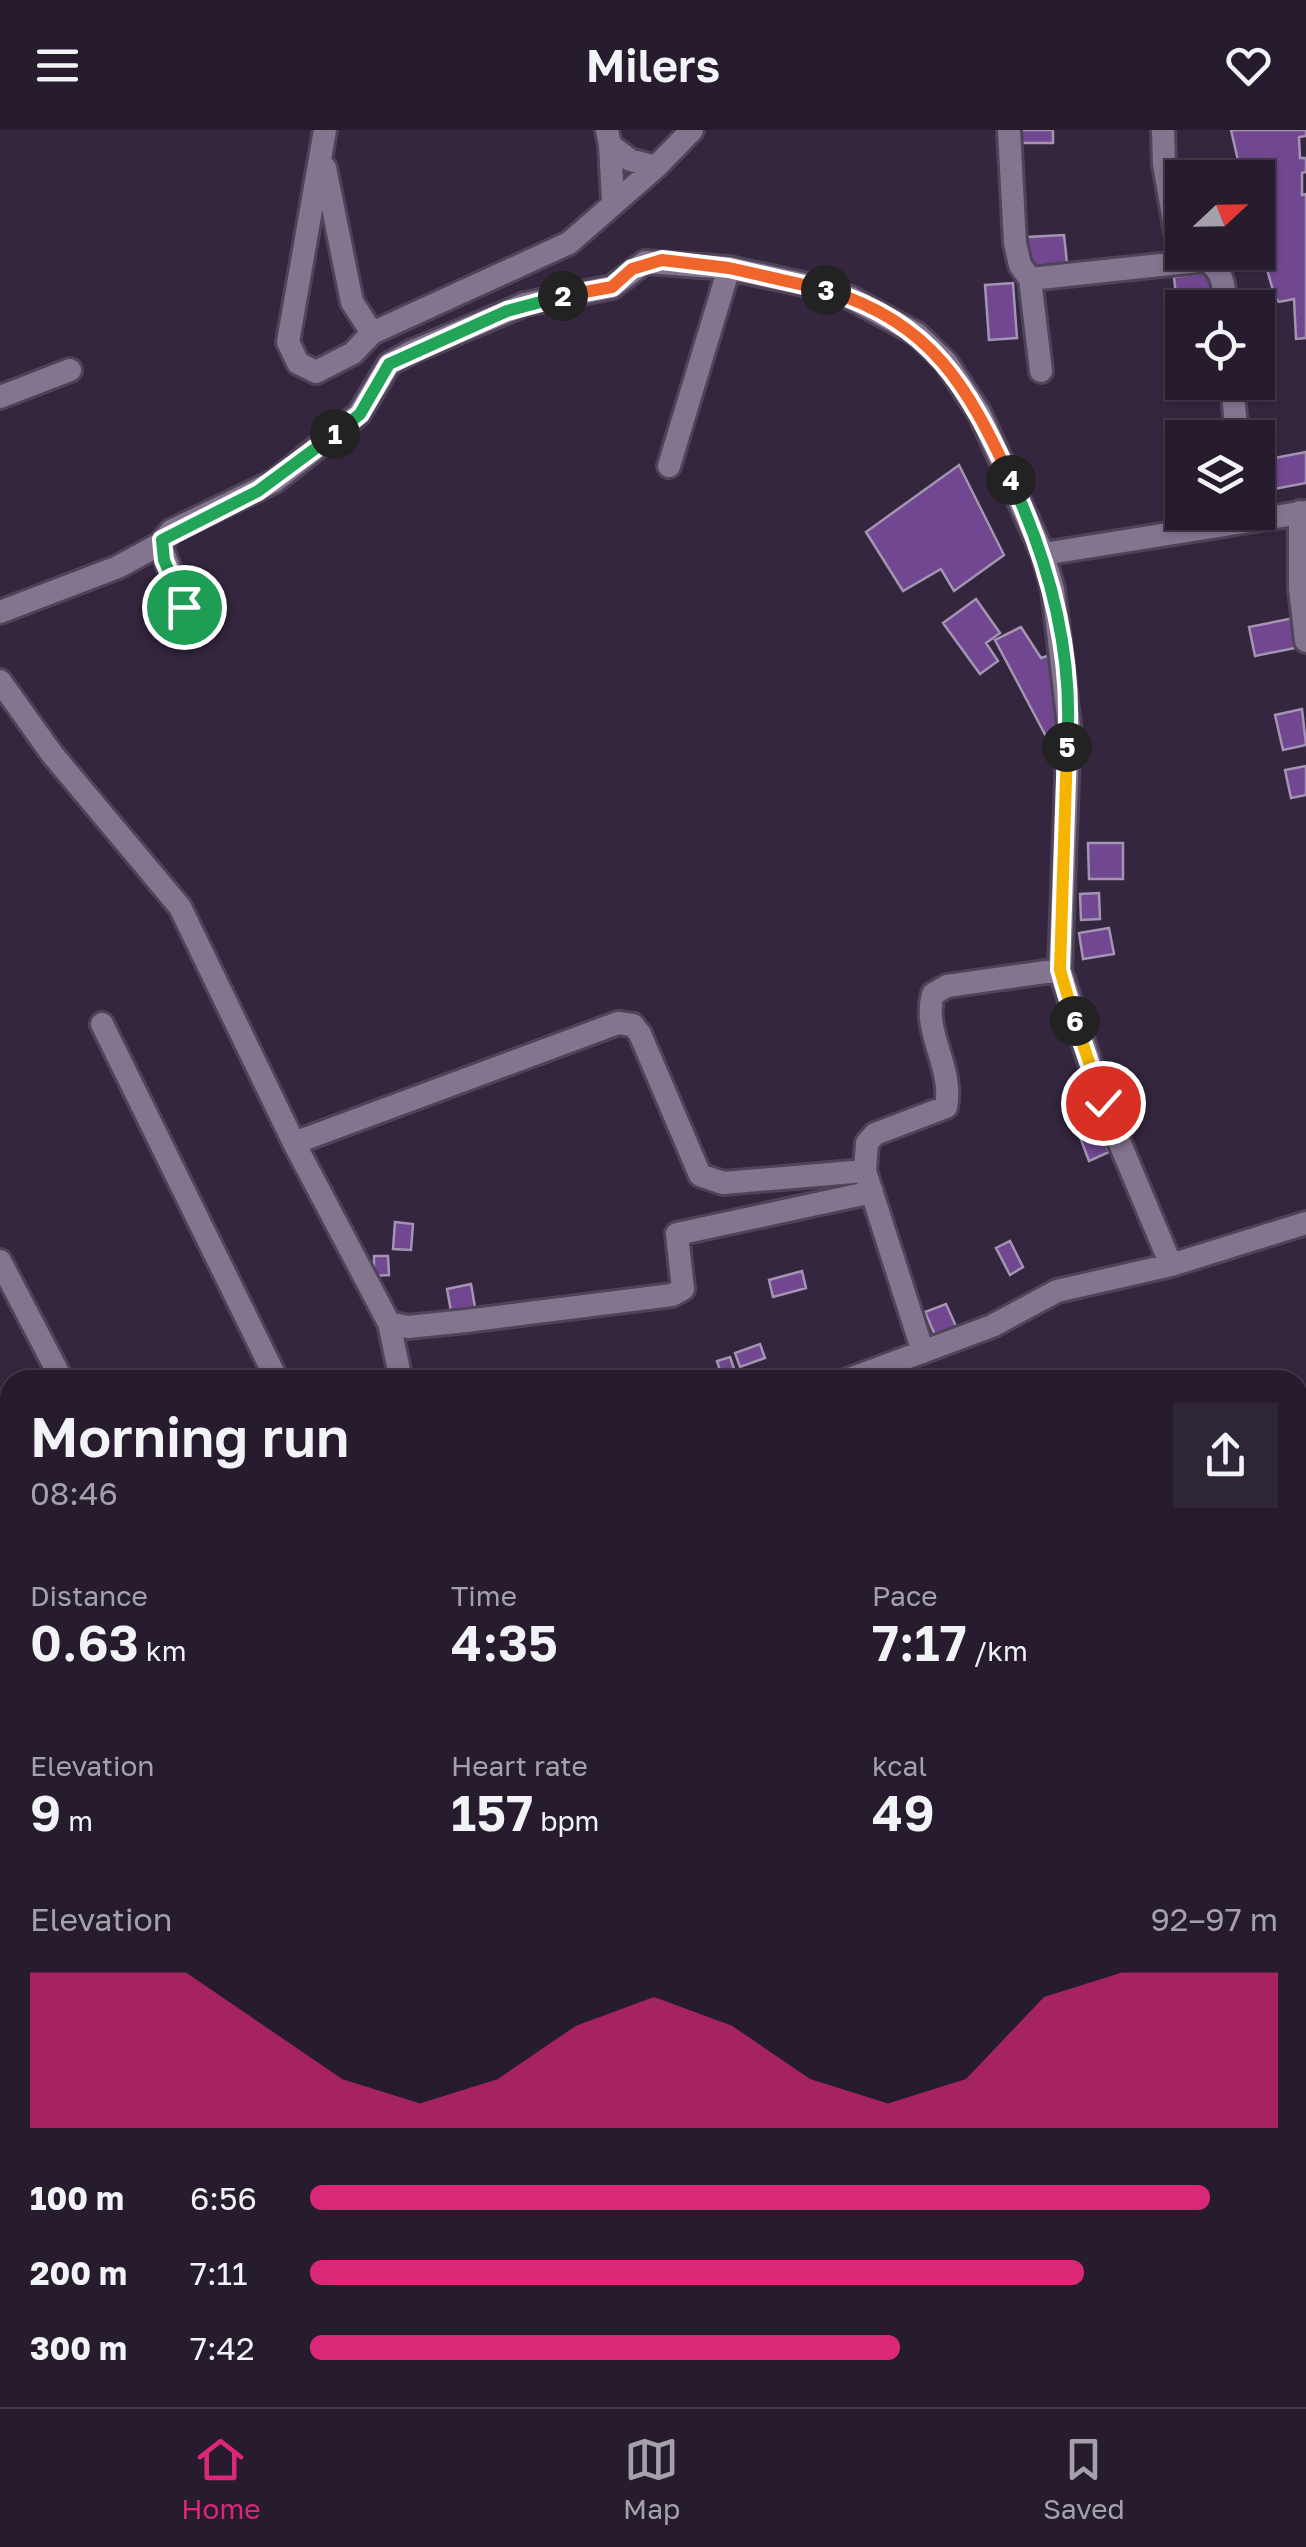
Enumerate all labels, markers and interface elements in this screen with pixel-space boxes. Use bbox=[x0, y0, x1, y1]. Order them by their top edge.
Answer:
icon: menu bbox=[30, 38, 85, 93]
text: Milers bbox=[586, 38, 720, 92]
icon: heart bbox=[1221, 38, 1276, 93]
north arrow bbox=[1165, 160, 1275, 270]
map controls bbox=[1165, 160, 1275, 530]
pin: 3 bbox=[801, 265, 851, 315]
pin: 2 bbox=[538, 271, 588, 321]
text: 3 bbox=[817, 273, 835, 306]
text: 2 bbox=[554, 279, 572, 312]
button: locate bbox=[1165, 290, 1275, 400]
pin: 1 bbox=[310, 409, 360, 459]
text: 1 bbox=[328, 417, 342, 450]
button: layers bbox=[1165, 420, 1275, 530]
pin: 4 bbox=[986, 455, 1036, 505]
text: 4 bbox=[1002, 463, 1020, 496]
pin bbox=[142, 565, 227, 650]
icon: arrive bbox=[157, 580, 212, 635]
pin: 5 bbox=[1042, 722, 1092, 772]
text: 5 bbox=[1058, 730, 1076, 763]
pin: 6 bbox=[1050, 996, 1100, 1046]
text: 6 bbox=[1066, 1004, 1084, 1037]
pin bbox=[1061, 1061, 1146, 1146]
icon: check bbox=[1076, 1076, 1131, 1131]
text: Morning run bbox=[30, 1403, 349, 1469]
button: share bbox=[1173, 1403, 1278, 1508]
text: 08:46 bbox=[30, 1474, 118, 1512]
text: Distance bbox=[30, 1579, 148, 1612]
text: Time bbox=[451, 1579, 517, 1612]
text: Pace bbox=[872, 1579, 937, 1612]
text: 0.63 bbox=[30, 1612, 139, 1672]
text: 4:35 bbox=[451, 1612, 558, 1672]
text: 7:17 bbox=[872, 1612, 967, 1672]
text: km bbox=[139, 1634, 186, 1667]
text: /km bbox=[967, 1634, 1028, 1667]
text: Elevation bbox=[30, 1749, 155, 1782]
text: Heart rate bbox=[451, 1749, 588, 1782]
text: kcal bbox=[872, 1749, 927, 1782]
text: 9 bbox=[30, 1782, 61, 1842]
text: 157 bbox=[451, 1782, 533, 1842]
text: 49 bbox=[872, 1782, 935, 1842]
text: m bbox=[61, 1804, 93, 1837]
text: bpm bbox=[533, 1804, 599, 1837]
text: Elevation bbox=[30, 1900, 172, 1938]
text: 92–97 m bbox=[1150, 1900, 1278, 1938]
text: 100 m bbox=[30, 2179, 124, 2217]
text: 6:56 bbox=[190, 2179, 257, 2217]
text: 200 m bbox=[30, 2254, 127, 2292]
text: 7:11 bbox=[190, 2254, 248, 2292]
text: 300 m bbox=[30, 2329, 127, 2367]
text: 7:42 bbox=[190, 2329, 255, 2367]
tab: Home bbox=[181, 2432, 260, 2525]
tab: Map bbox=[623, 2432, 680, 2525]
tab: Saved bbox=[1043, 2432, 1125, 2525]

